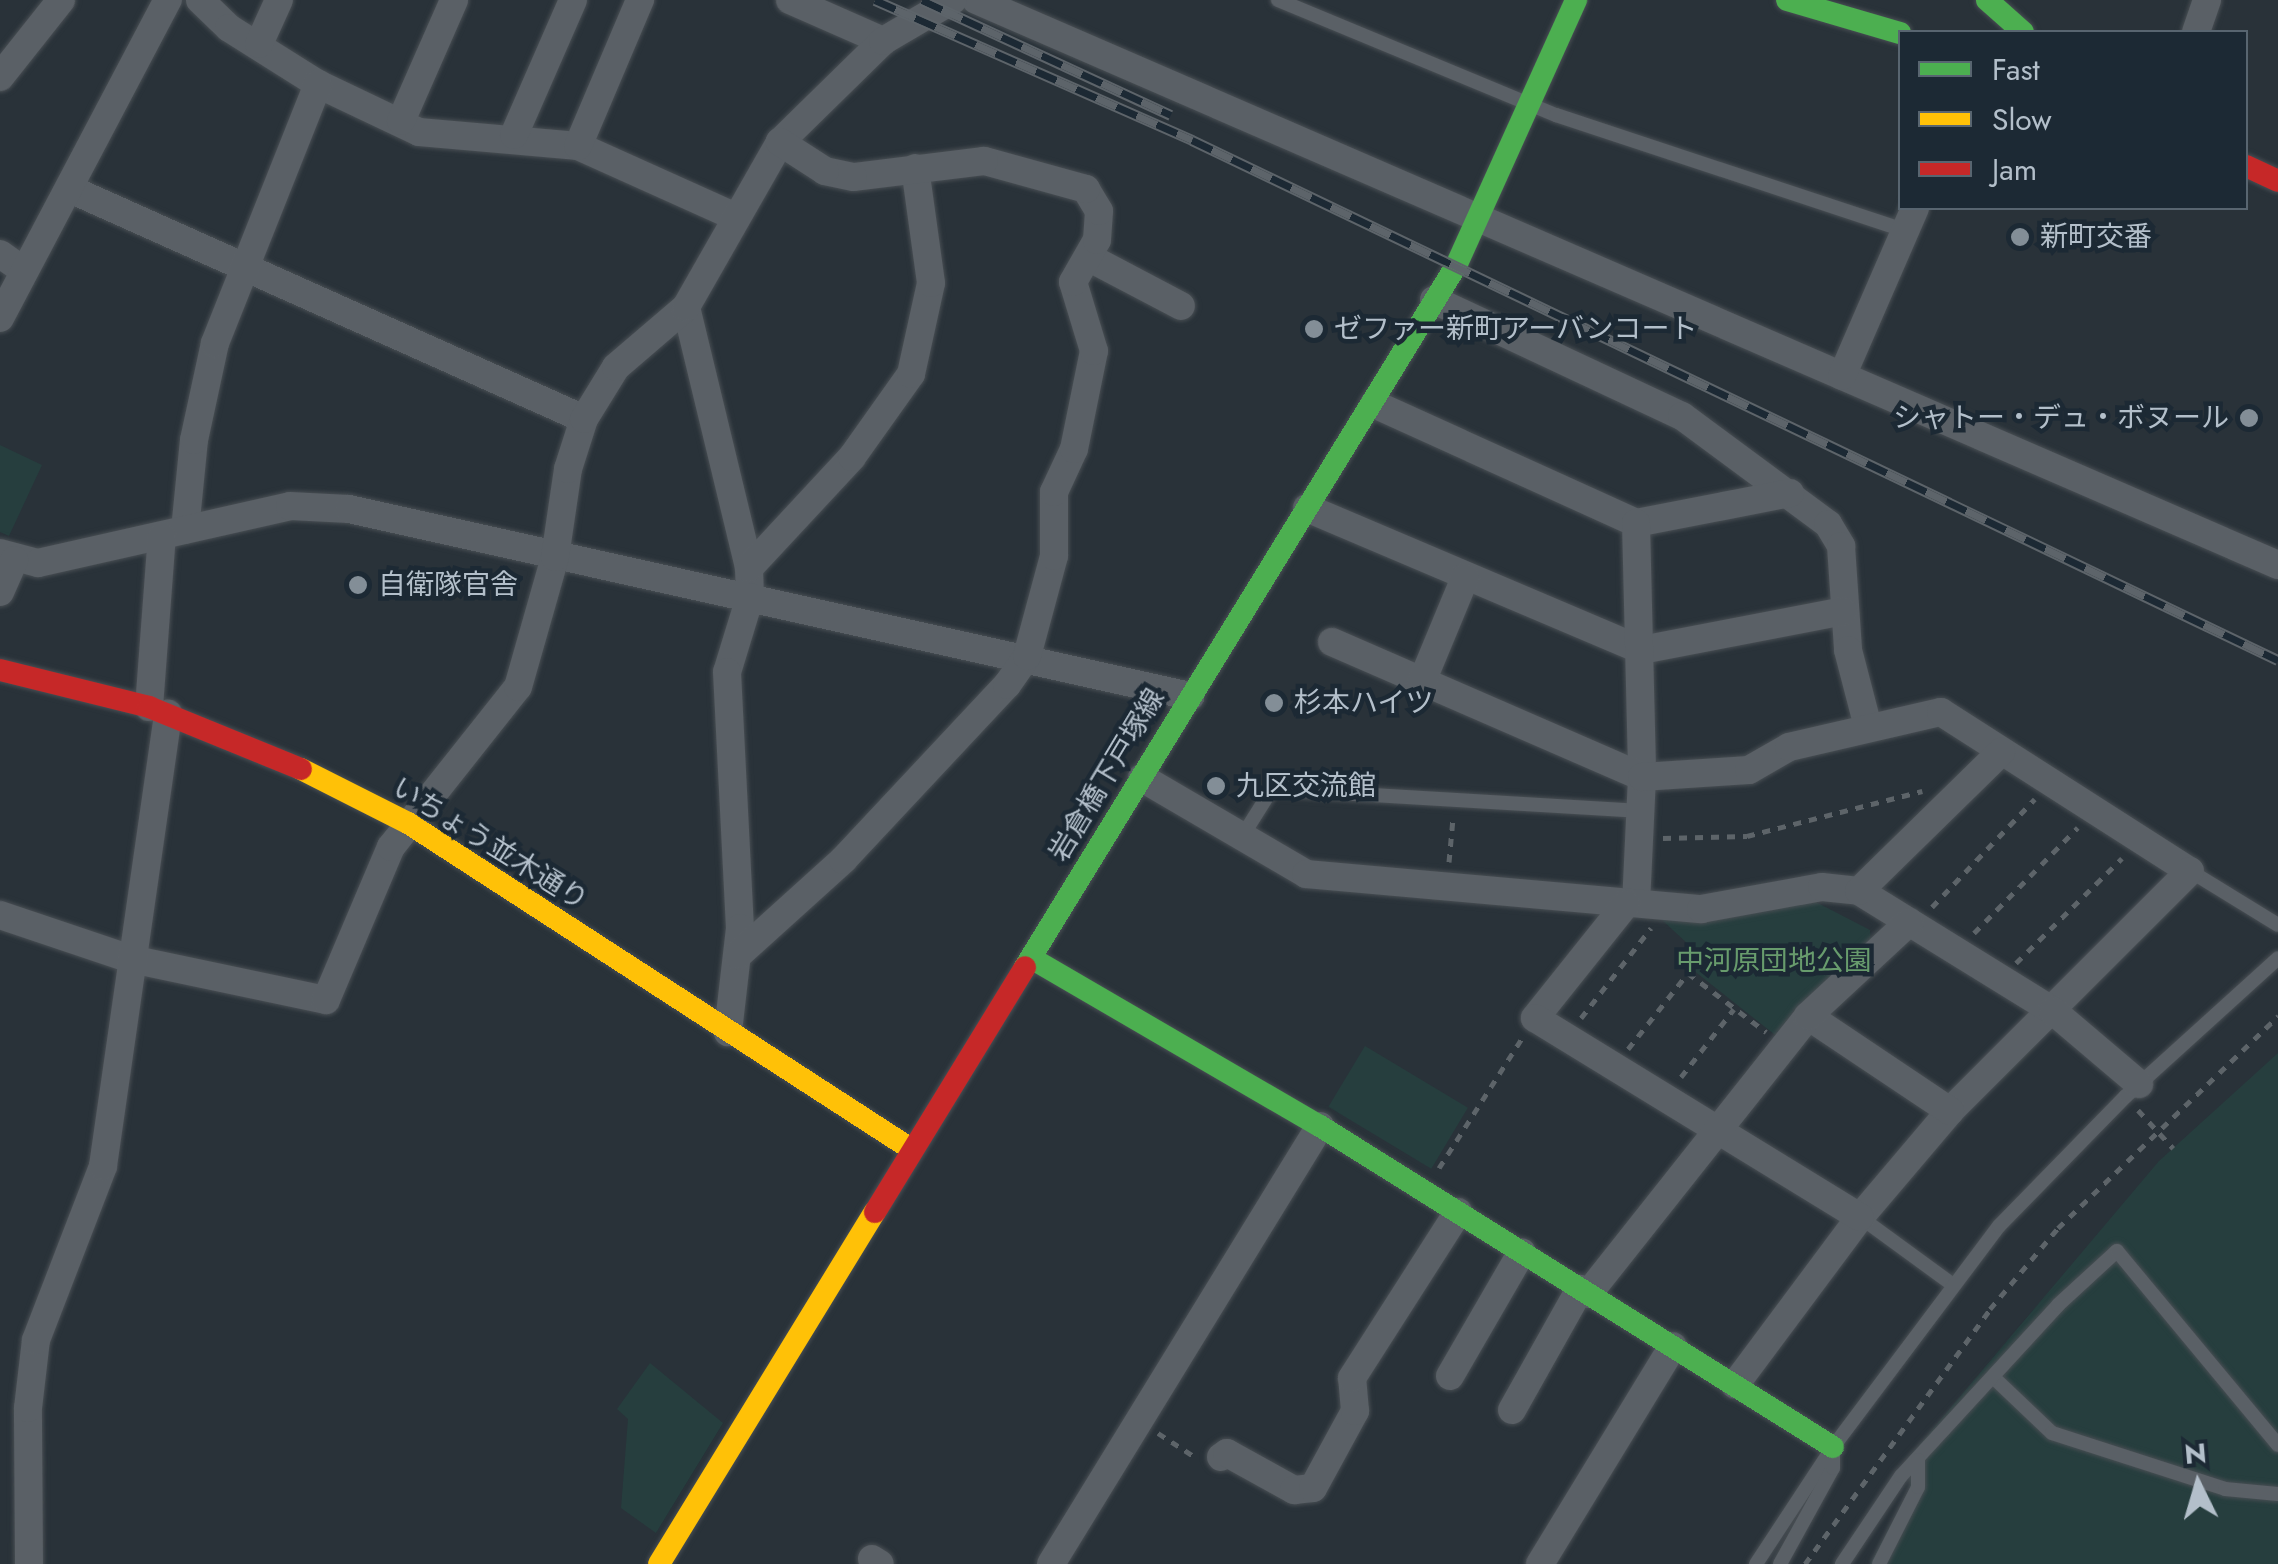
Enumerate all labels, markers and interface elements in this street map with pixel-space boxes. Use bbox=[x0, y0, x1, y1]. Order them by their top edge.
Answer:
legend bbox=[1898, 30, 2248, 210]
text: Fast bbox=[1992, 48, 2040, 91]
text: Slow bbox=[1992, 98, 2052, 141]
text: Jam bbox=[1992, 148, 2037, 191]
place label: 新町交番 bbox=[2040, 220, 2152, 254]
marker: 新町交番 bbox=[2009, 226, 2031, 248]
place label: ゼファー新町アーバンコート bbox=[1334, 312, 1696, 346]
marker: ゼファー新町アーバンコート bbox=[1303, 318, 1325, 340]
place label: シャトー・デュ・ボヌール bbox=[1893, 401, 2229, 435]
marker: シャトー・デュ・ボヌール bbox=[2238, 407, 2260, 429]
place label: 自衛隊官舎 bbox=[378, 568, 518, 602]
marker: 自衛隊官舎 bbox=[347, 574, 369, 596]
street label: 岩倉橋下戸塚線 bbox=[1042, 682, 1172, 868]
place label: 杉本ハイツ bbox=[1294, 686, 1434, 720]
marker: 杉本ハイツ bbox=[1263, 692, 1285, 714]
place label: 九区交流館 bbox=[1236, 769, 1376, 803]
street label: いちょう並木通り bbox=[386, 770, 594, 918]
marker: 九区交流館 bbox=[1205, 775, 1227, 797]
park label: 中河原団地公園 bbox=[1676, 944, 1872, 978]
text: N bbox=[2182, 1432, 2208, 1475]
north arrow bbox=[2148, 1434, 2248, 1534]

